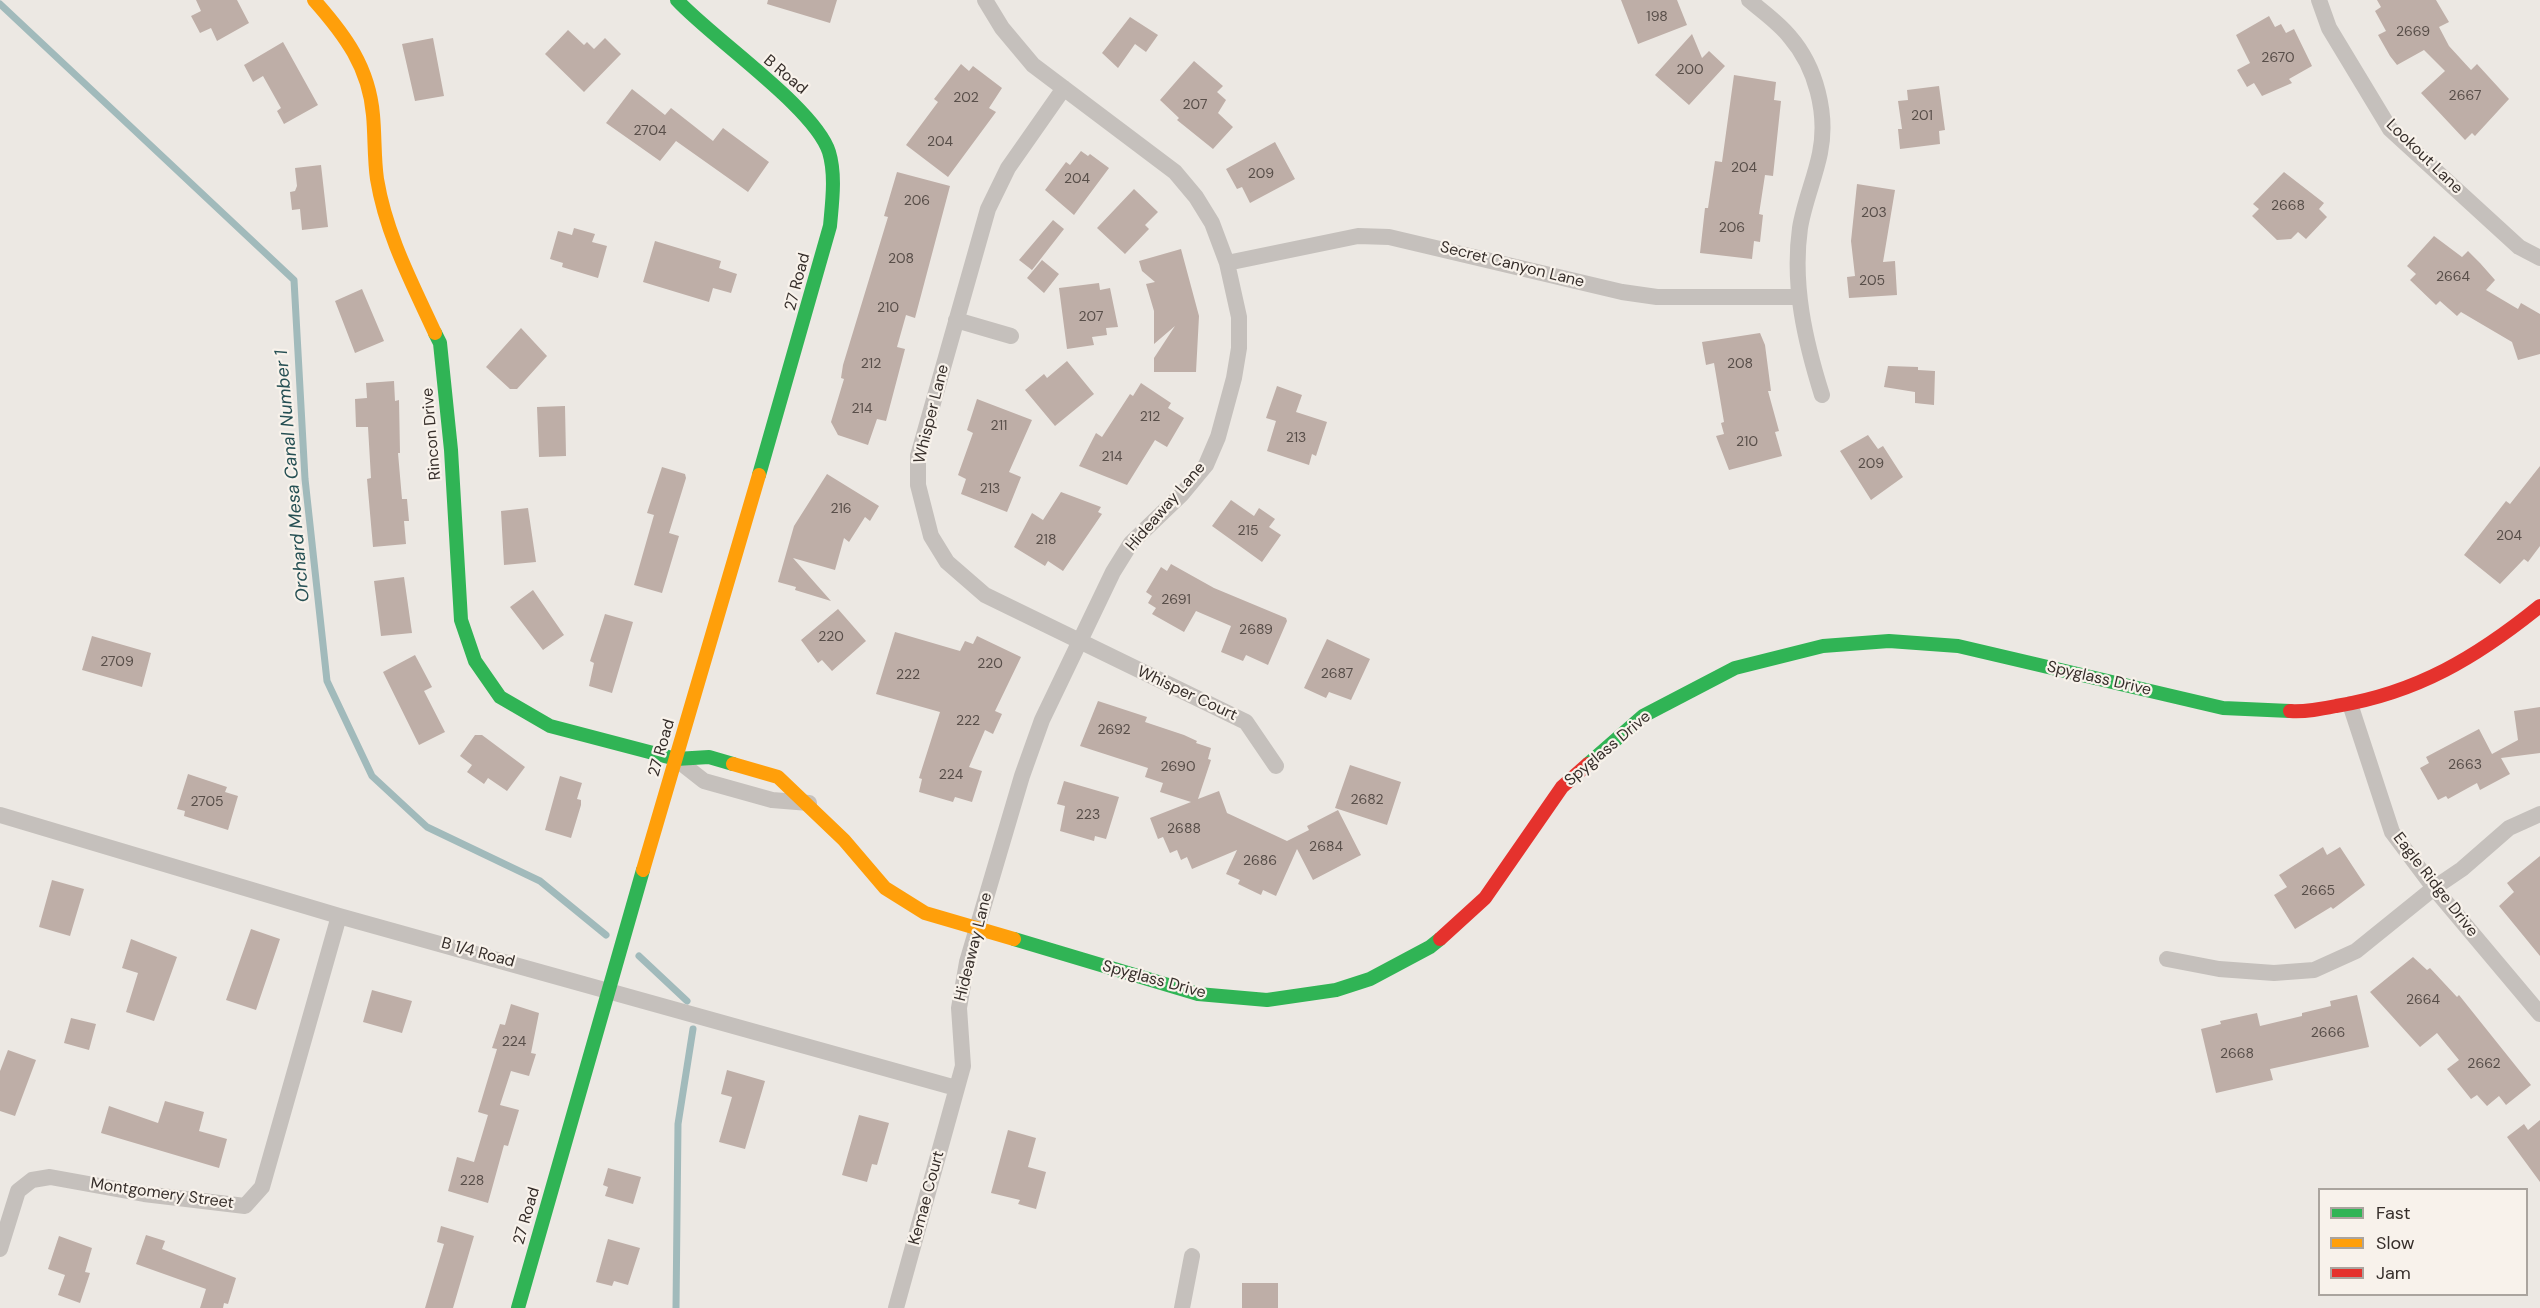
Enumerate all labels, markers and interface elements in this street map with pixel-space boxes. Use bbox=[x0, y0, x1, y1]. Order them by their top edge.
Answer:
house number: 198 bbox=[1646, 9, 1668, 25]
house number: 2669 bbox=[2396, 24, 2430, 40]
house number: 2670 bbox=[2261, 50, 2295, 66]
street label: B Road bbox=[759, 51, 811, 99]
house number: 200 bbox=[1676, 62, 1704, 78]
house number: 2667 bbox=[2449, 88, 2481, 104]
house number: 202 bbox=[953, 90, 979, 106]
house number: 207 bbox=[1183, 97, 1207, 113]
house number: 201 bbox=[1911, 108, 1933, 124]
street label: Lookout Lane bbox=[2382, 116, 2466, 198]
house number: 2704 bbox=[633, 123, 667, 139]
house number: 204 bbox=[927, 134, 953, 150]
house number: 204 bbox=[1731, 160, 1757, 176]
house number: 209 bbox=[1248, 166, 1274, 182]
house number: 204 bbox=[1064, 171, 1090, 187]
house number: 206 bbox=[904, 193, 930, 209]
house number: 2668 bbox=[2271, 198, 2305, 214]
house number: 203 bbox=[1861, 205, 1887, 221]
house number: 206 bbox=[1719, 220, 1745, 236]
street label: Secret Canyon Lane bbox=[1438, 238, 1586, 292]
street label: 27 Road bbox=[781, 251, 815, 313]
house number: 208 bbox=[888, 251, 914, 267]
house number: 2664 bbox=[2436, 269, 2470, 285]
house number: 205 bbox=[1859, 273, 1885, 289]
house number: 210 bbox=[877, 300, 899, 316]
house number: 207 bbox=[1079, 309, 1103, 325]
water label: Orchard Mesa Canal Number 1 bbox=[271, 349, 315, 603]
house number: 212 bbox=[861, 356, 881, 372]
house number: 208 bbox=[1727, 356, 1753, 372]
street label: Whisper Lane bbox=[910, 363, 954, 465]
street label: Rincon Drive bbox=[418, 387, 446, 481]
house number: 214 bbox=[852, 401, 872, 417]
house number: 212 bbox=[1140, 409, 1160, 425]
house number: 211 bbox=[991, 418, 1007, 434]
house number: 213 bbox=[1286, 430, 1306, 446]
house number: 210 bbox=[1736, 434, 1758, 450]
house number: 214 bbox=[1102, 449, 1122, 465]
house number: 209 bbox=[1858, 456, 1884, 472]
street label: Hideaway Lane bbox=[1122, 459, 1210, 555]
house number: 213 bbox=[980, 481, 1000, 497]
house number: 216 bbox=[830, 501, 852, 517]
house number: 215 bbox=[1238, 523, 1258, 539]
house number: 204 bbox=[2496, 528, 2522, 544]
house number: 218 bbox=[1036, 532, 1056, 548]
house number: 2691 bbox=[1161, 592, 1191, 608]
house number: 2689 bbox=[1239, 622, 1273, 638]
house number: 220 bbox=[818, 629, 844, 645]
house number: 2709 bbox=[100, 654, 134, 670]
house number: 220 bbox=[977, 656, 1003, 672]
street label: Spyglass Drive bbox=[2045, 658, 2153, 700]
street label: Whisper Court bbox=[1134, 662, 1240, 726]
house number: 2687 bbox=[1321, 666, 1353, 682]
house number: 222 bbox=[896, 667, 920, 683]
street label: Spyglass Drive bbox=[1561, 707, 1655, 791]
house number: 222 bbox=[956, 713, 980, 729]
street label: 27 Road bbox=[645, 717, 679, 779]
house number: 2692 bbox=[1097, 722, 1131, 738]
house number: 2663 bbox=[2448, 757, 2482, 773]
house number: 2690 bbox=[1161, 759, 1195, 775]
house number: 224 bbox=[939, 767, 963, 783]
house number: 2682 bbox=[1350, 792, 1384, 808]
house number: 2705 bbox=[190, 794, 224, 810]
house number: 223 bbox=[1076, 807, 1100, 823]
house number: 2688 bbox=[1167, 821, 1201, 837]
street label: Eagle Ridge Drive bbox=[2388, 829, 2482, 941]
house number: 2684 bbox=[1309, 839, 1343, 855]
house number: 2686 bbox=[1243, 853, 1277, 869]
house number: 2665 bbox=[2301, 883, 2335, 899]
street label: Hideaway Lane bbox=[951, 891, 997, 1003]
street label: B 1/4 Road bbox=[439, 934, 517, 972]
street label: Spyglass Drive bbox=[1100, 957, 1208, 1003]
house number: 2664 bbox=[2406, 992, 2440, 1008]
house number: 2666 bbox=[2311, 1025, 2345, 1041]
house number: 224 bbox=[502, 1034, 526, 1050]
house number: 2668 bbox=[2220, 1046, 2254, 1062]
house number: 2662 bbox=[2467, 1056, 2501, 1072]
street label: Kemae Court bbox=[905, 1149, 949, 1247]
house number: 228 bbox=[460, 1173, 484, 1189]
street label: Montgomery Street bbox=[89, 1174, 235, 1214]
street label: 27 Road bbox=[510, 1185, 544, 1247]
legend bbox=[2318, 1188, 2528, 1296]
text: Fast bbox=[2376, 1201, 2411, 1225]
text: Slow bbox=[2376, 1231, 2415, 1255]
text: Jam bbox=[2376, 1261, 2411, 1285]

